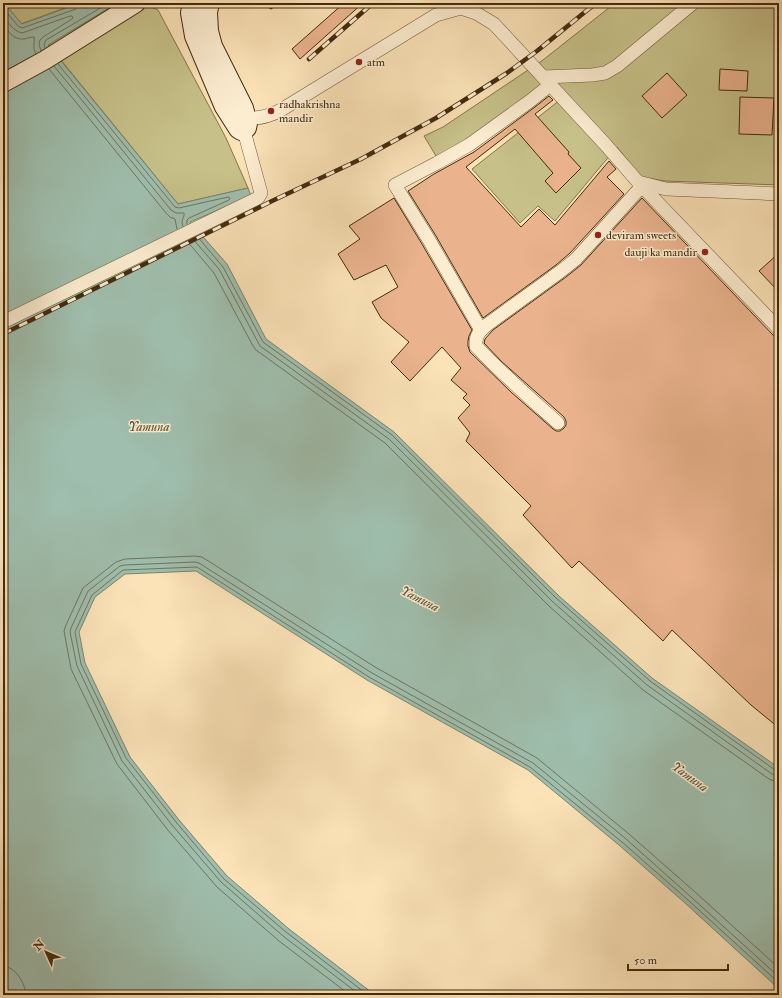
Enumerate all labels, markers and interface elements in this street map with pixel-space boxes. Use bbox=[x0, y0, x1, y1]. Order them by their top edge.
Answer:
place label: atm bbox=[367, 55, 386, 70]
marker: atm bbox=[354, 57, 364, 67]
place label: radhakrishna mandir bbox=[279, 97, 342, 126]
marker: radhakrishna mandir bbox=[266, 106, 276, 116]
place label: deviram sweets bbox=[606, 228, 676, 243]
marker: deviram sweets bbox=[593, 230, 603, 240]
place label: dauji ka mandir bbox=[624, 245, 698, 260]
marker: dauji ka mandir bbox=[700, 247, 710, 257]
water label: Yamuna bbox=[129, 419, 169, 435]
water label: Yamuna bbox=[398, 583, 442, 615]
water label: Yamuna bbox=[669, 759, 711, 795]
north arrow bbox=[26, 932, 66, 972]
text: N bbox=[30, 937, 48, 954]
scale bar bbox=[628, 946, 728, 972]
text: 50 m bbox=[634, 953, 658, 968]

